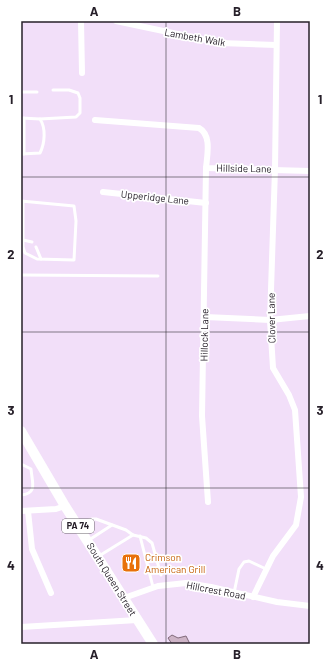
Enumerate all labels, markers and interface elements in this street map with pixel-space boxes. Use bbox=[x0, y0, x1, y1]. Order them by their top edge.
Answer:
text: A bbox=[90, 3, 99, 19]
text: B bbox=[233, 3, 241, 19]
street label: Lambeth Walk bbox=[164, 26, 226, 48]
text: 1 bbox=[9, 91, 13, 107]
text: 1 bbox=[318, 91, 322, 107]
street label: Hillside Lane bbox=[216, 162, 272, 174]
street label: Upperidge Lane bbox=[120, 187, 190, 207]
text: 2 bbox=[7, 246, 15, 262]
text: 2 bbox=[316, 246, 324, 262]
street label: Clover Lane bbox=[265, 293, 277, 343]
street label: Hillock Lane bbox=[198, 309, 210, 361]
text: 3 bbox=[7, 402, 15, 418]
text: 3 bbox=[316, 402, 324, 418]
road number: PA 74 bbox=[62, 519, 94, 533]
street label: South Queen Street bbox=[85, 540, 140, 618]
place label: Crimson American Grill bbox=[145, 551, 205, 575]
restaurant icon: Crimson American Grill bbox=[120, 552, 142, 574]
text: 4 bbox=[7, 557, 15, 573]
text: 4 bbox=[316, 557, 324, 573]
street label: Hillcrest Road bbox=[185, 578, 247, 602]
text: A bbox=[90, 646, 99, 662]
text: B bbox=[233, 646, 241, 662]

